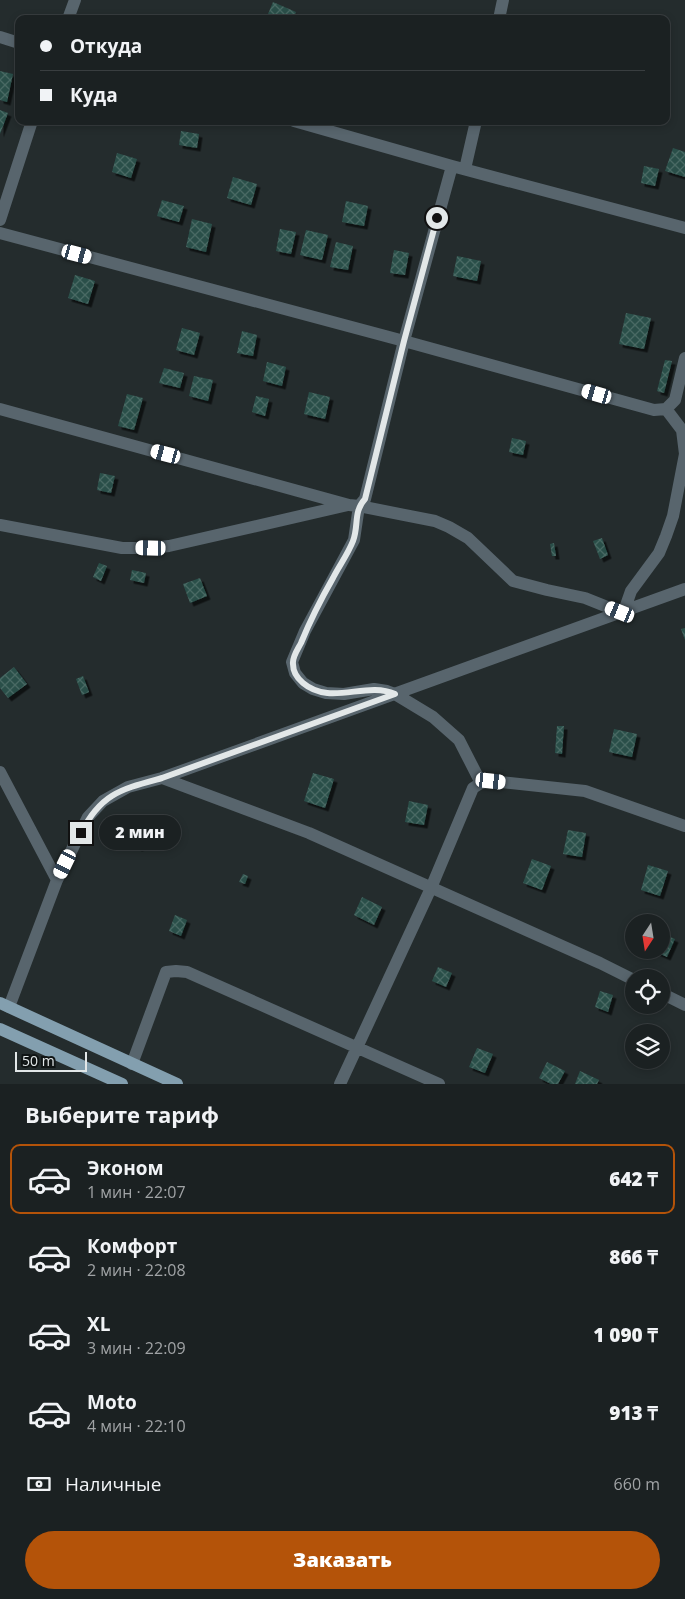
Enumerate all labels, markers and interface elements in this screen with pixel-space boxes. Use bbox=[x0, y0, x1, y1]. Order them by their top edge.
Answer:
text: Откуда bbox=[70, 33, 142, 59]
text: Куда bbox=[70, 82, 118, 108]
route start bbox=[426, 207, 448, 229]
car bbox=[60, 243, 93, 265]
car bbox=[580, 383, 613, 405]
car bbox=[149, 443, 182, 465]
car bbox=[135, 540, 166, 556]
car bbox=[603, 599, 636, 625]
car bbox=[475, 772, 506, 790]
callout: 2 мин bbox=[98, 816, 181, 850]
text: 2 мин bbox=[115, 821, 165, 843]
route end bbox=[70, 822, 92, 844]
car bbox=[51, 847, 78, 881]
north arrow bbox=[625, 914, 670, 959]
map controls bbox=[625, 914, 670, 1069]
button: locate bbox=[625, 969, 670, 1014]
button: layers bbox=[625, 1024, 670, 1069]
scale bar bbox=[15, 1049, 88, 1072]
text: 50 m bbox=[22, 1051, 55, 1070]
text: Выберите тариф bbox=[25, 1099, 219, 1129]
text: Эконом bbox=[87, 1155, 164, 1181]
icon: car bbox=[27, 1157, 72, 1202]
text: 642 ₸ bbox=[609, 1166, 658, 1192]
text: 1 мин · 22:07 bbox=[87, 1181, 186, 1203]
text: Комфорт bbox=[87, 1233, 177, 1259]
icon: car bbox=[27, 1235, 72, 1280]
text: 866 ₸ bbox=[609, 1244, 658, 1270]
text: 2 мин · 22:08 bbox=[87, 1259, 186, 1281]
text: XL bbox=[87, 1311, 110, 1337]
icon: car bbox=[27, 1313, 72, 1358]
text: 1 090 ₸ bbox=[593, 1322, 658, 1348]
text: 3 мин · 22:09 bbox=[87, 1337, 186, 1359]
text: Moto bbox=[87, 1389, 137, 1415]
icon: car bbox=[27, 1391, 72, 1436]
text: 913 ₸ bbox=[609, 1400, 658, 1426]
text: 4 мин · 22:10 bbox=[87, 1415, 186, 1437]
icon: cash bbox=[25, 1470, 53, 1498]
text: Наличные bbox=[65, 1471, 161, 1497]
text: 660 m bbox=[614, 1473, 660, 1495]
button: Заказать bbox=[25, 1531, 660, 1589]

